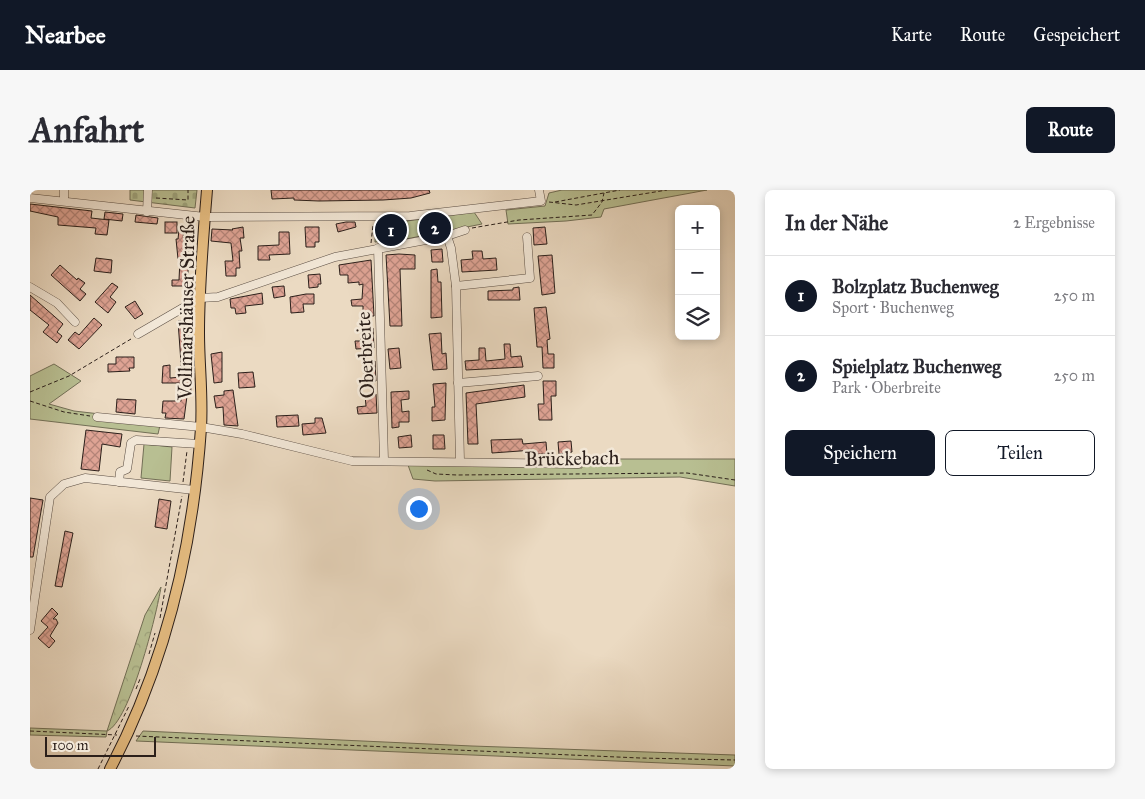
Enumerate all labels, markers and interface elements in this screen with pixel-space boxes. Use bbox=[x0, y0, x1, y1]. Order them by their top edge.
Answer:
text: Nearbee bbox=[25, 20, 106, 50]
text: Karte bbox=[891, 24, 932, 46]
text: Route bbox=[960, 24, 1005, 46]
text: Gespeichert bbox=[1033, 24, 1120, 46]
button: Route bbox=[1026, 107, 1115, 153]
text: Anfahrt bbox=[30, 109, 144, 152]
map controls bbox=[675, 205, 720, 340]
button: + bbox=[675, 205, 720, 250]
pin: 2 bbox=[419, 209, 451, 247]
text: In der Nähe bbox=[785, 210, 888, 236]
pin: 1 bbox=[375, 211, 407, 249]
text: 2 Ergebnisse bbox=[1013, 213, 1095, 232]
street label: Vollmarshäuser Straße bbox=[172, 216, 200, 401]
button: − bbox=[675, 250, 720, 295]
text: Bolzplatz Buchenweg bbox=[832, 275, 999, 298]
text: 1 bbox=[798, 286, 804, 305]
text: 250 m bbox=[1054, 286, 1095, 305]
button: layers bbox=[675, 295, 720, 340]
text: Sport · Buchenweg bbox=[832, 298, 954, 317]
street label: Oberbreite bbox=[351, 311, 379, 399]
text: Spielplatz Buchenweg bbox=[832, 355, 1001, 378]
text: 2 bbox=[797, 366, 805, 385]
text: 250 m bbox=[1054, 366, 1095, 385]
text: Park · Oberbreite bbox=[832, 378, 941, 397]
button: Speichern bbox=[785, 430, 935, 476]
button: Teilen bbox=[945, 430, 1095, 476]
street label: Brückebach bbox=[524, 445, 620, 471]
your location bbox=[406, 496, 432, 522]
scale bar bbox=[45, 734, 156, 757]
text: 100 m bbox=[52, 737, 89, 754]

